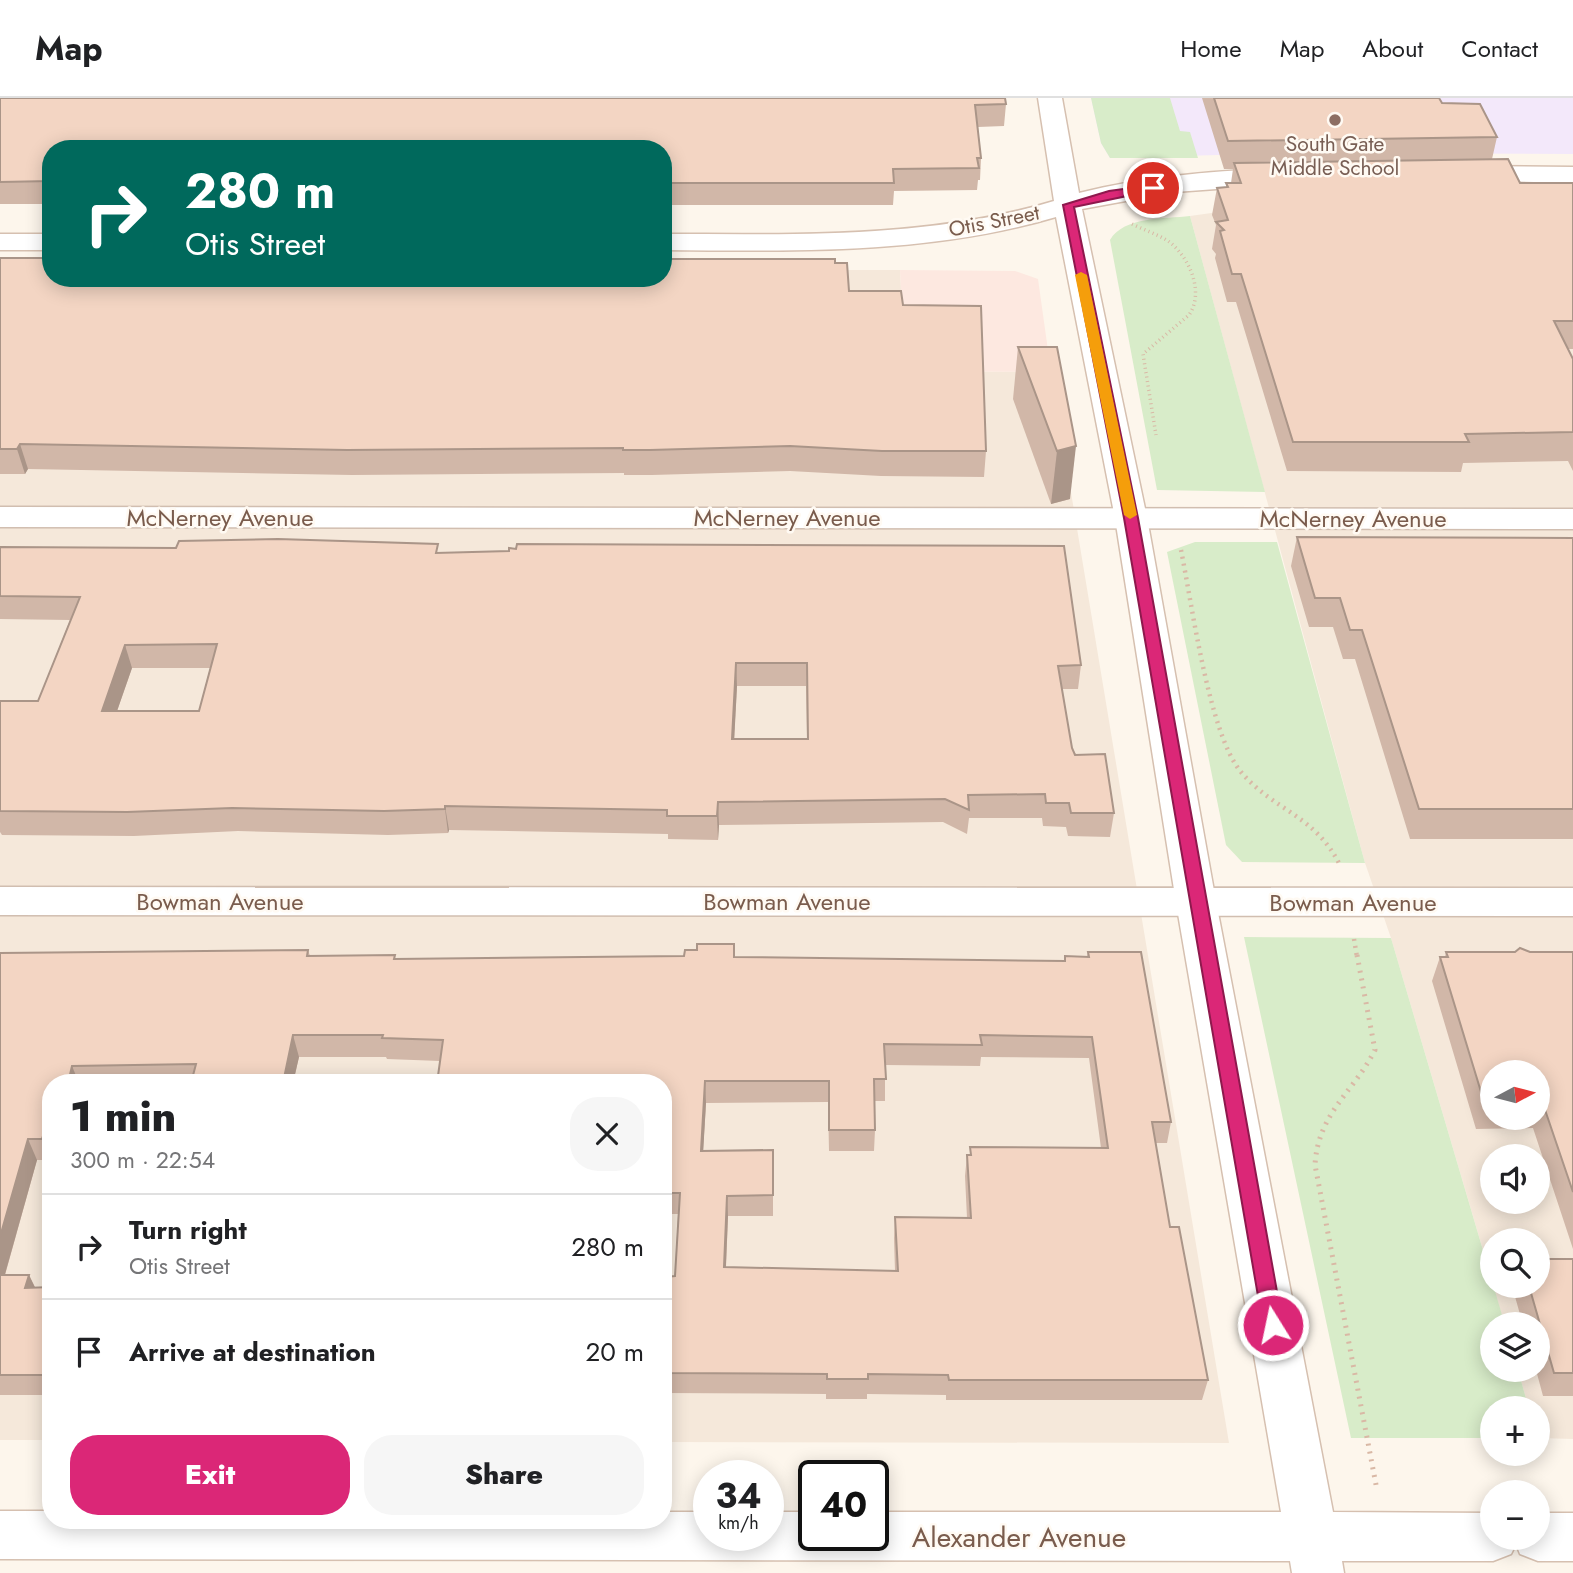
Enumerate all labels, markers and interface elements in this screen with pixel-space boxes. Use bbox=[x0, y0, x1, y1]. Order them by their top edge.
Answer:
text: Map bbox=[35, 25, 103, 72]
text: Home bbox=[1180, 31, 1242, 66]
text: Map bbox=[1280, 31, 1324, 66]
text: About bbox=[1362, 31, 1423, 66]
text: Contact bbox=[1461, 31, 1538, 66]
marker: South Gate Middle School bbox=[1327, 112, 1343, 128]
place label: South Gate Middle School bbox=[1271, 129, 1399, 183]
text: 280 m bbox=[185, 156, 335, 226]
pin bbox=[1123, 158, 1183, 218]
icon: right bbox=[70, 168, 161, 259]
icon: arrive bbox=[1134, 169, 1172, 207]
street label: Otis Street bbox=[946, 198, 1042, 244]
text: Otis Street bbox=[185, 221, 325, 267]
street label: McNerney Avenue bbox=[126, 500, 314, 535]
street label: McNerney Avenue bbox=[693, 500, 881, 535]
street label: McNerney Avenue bbox=[1259, 501, 1447, 536]
street label: Bowman Avenue bbox=[136, 884, 304, 919]
street label: Bowman Avenue bbox=[703, 884, 871, 919]
street label: Bowman Avenue bbox=[1269, 885, 1437, 920]
north arrow bbox=[1480, 1060, 1550, 1130]
map controls bbox=[1480, 1060, 1550, 1550]
text: 1 min bbox=[70, 1086, 176, 1147]
button: close bbox=[570, 1097, 644, 1171]
text: 300 m · 22:54 bbox=[70, 1143, 215, 1177]
button: sound bbox=[1480, 1144, 1550, 1214]
text: Turn right bbox=[129, 1211, 247, 1249]
icon: right bbox=[70, 1228, 108, 1266]
text: 280 m bbox=[571, 1228, 644, 1266]
button: search bbox=[1480, 1228, 1550, 1298]
text: Otis Street bbox=[129, 1249, 230, 1283]
position arrow bbox=[1236, 1288, 1310, 1362]
button: layers bbox=[1480, 1312, 1550, 1382]
icon: arrive bbox=[70, 1333, 108, 1371]
text: Arrive at destination bbox=[129, 1333, 376, 1371]
text: 20 m bbox=[586, 1333, 644, 1371]
button: + bbox=[1480, 1396, 1550, 1466]
button: Exit bbox=[70, 1435, 350, 1515]
button: Share bbox=[364, 1435, 644, 1515]
speed limit sign: 40 bbox=[798, 1460, 889, 1551]
text: 34 bbox=[715, 1471, 762, 1521]
button: − bbox=[1480, 1480, 1550, 1550]
text: km/h bbox=[718, 1510, 759, 1536]
street label: Alexander Avenue bbox=[912, 1517, 1126, 1558]

